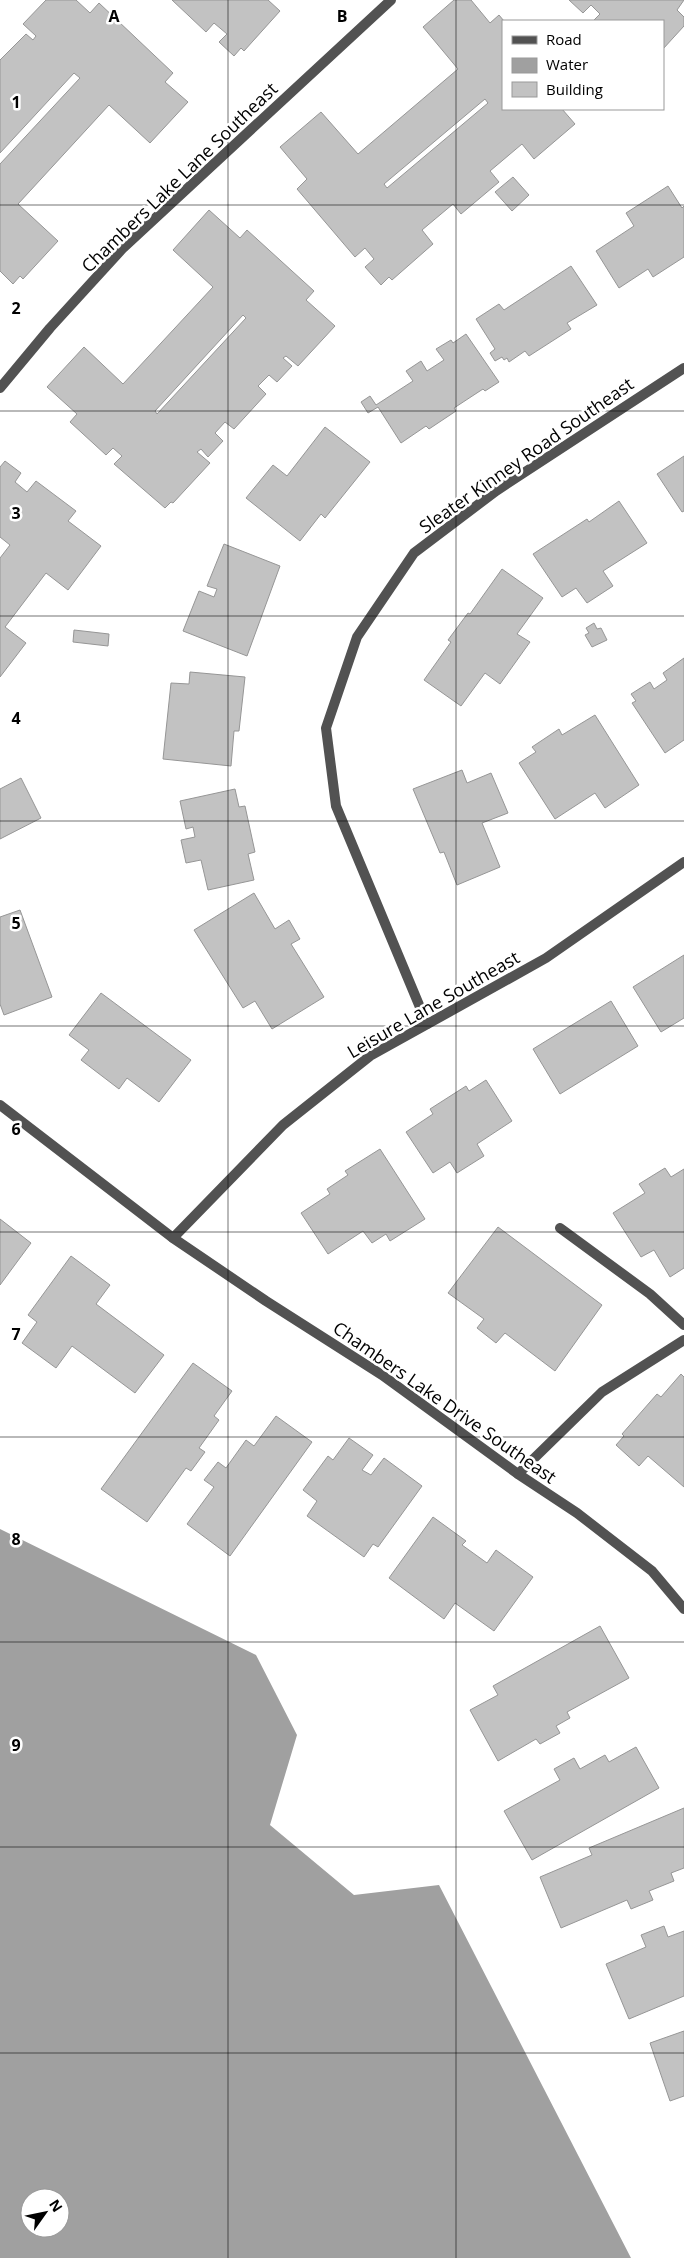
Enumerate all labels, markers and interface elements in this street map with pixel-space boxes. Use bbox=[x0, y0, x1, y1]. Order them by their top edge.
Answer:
text: A bbox=[108, 5, 120, 27]
text: B bbox=[337, 5, 347, 27]
legend bbox=[502, 20, 664, 110]
text: Road bbox=[546, 29, 582, 49]
text: Water bbox=[546, 54, 588, 74]
street label: Chambers Lake Lane Southeast bbox=[76, 77, 282, 277]
text: Building bbox=[546, 79, 603, 99]
text: 1 bbox=[11, 91, 21, 113]
text: 2 bbox=[11, 297, 21, 319]
street label: Sleater Kinney Road Southeast bbox=[414, 372, 638, 538]
text: 3 bbox=[11, 502, 21, 524]
text: 4 bbox=[11, 707, 21, 729]
text: 5 bbox=[11, 912, 21, 934]
street label: Leisure Lane Southeast bbox=[342, 945, 524, 1063]
text: 6 bbox=[11, 1118, 21, 1140]
street label: Chambers Lake Drive Southeast bbox=[329, 1315, 561, 1489]
text: 7 bbox=[11, 1323, 21, 1345]
text: 8 bbox=[11, 1528, 21, 1550]
text: 9 bbox=[11, 1734, 21, 1756]
north arrow bbox=[20, 2188, 70, 2238]
text: N bbox=[45, 2196, 67, 2216]

